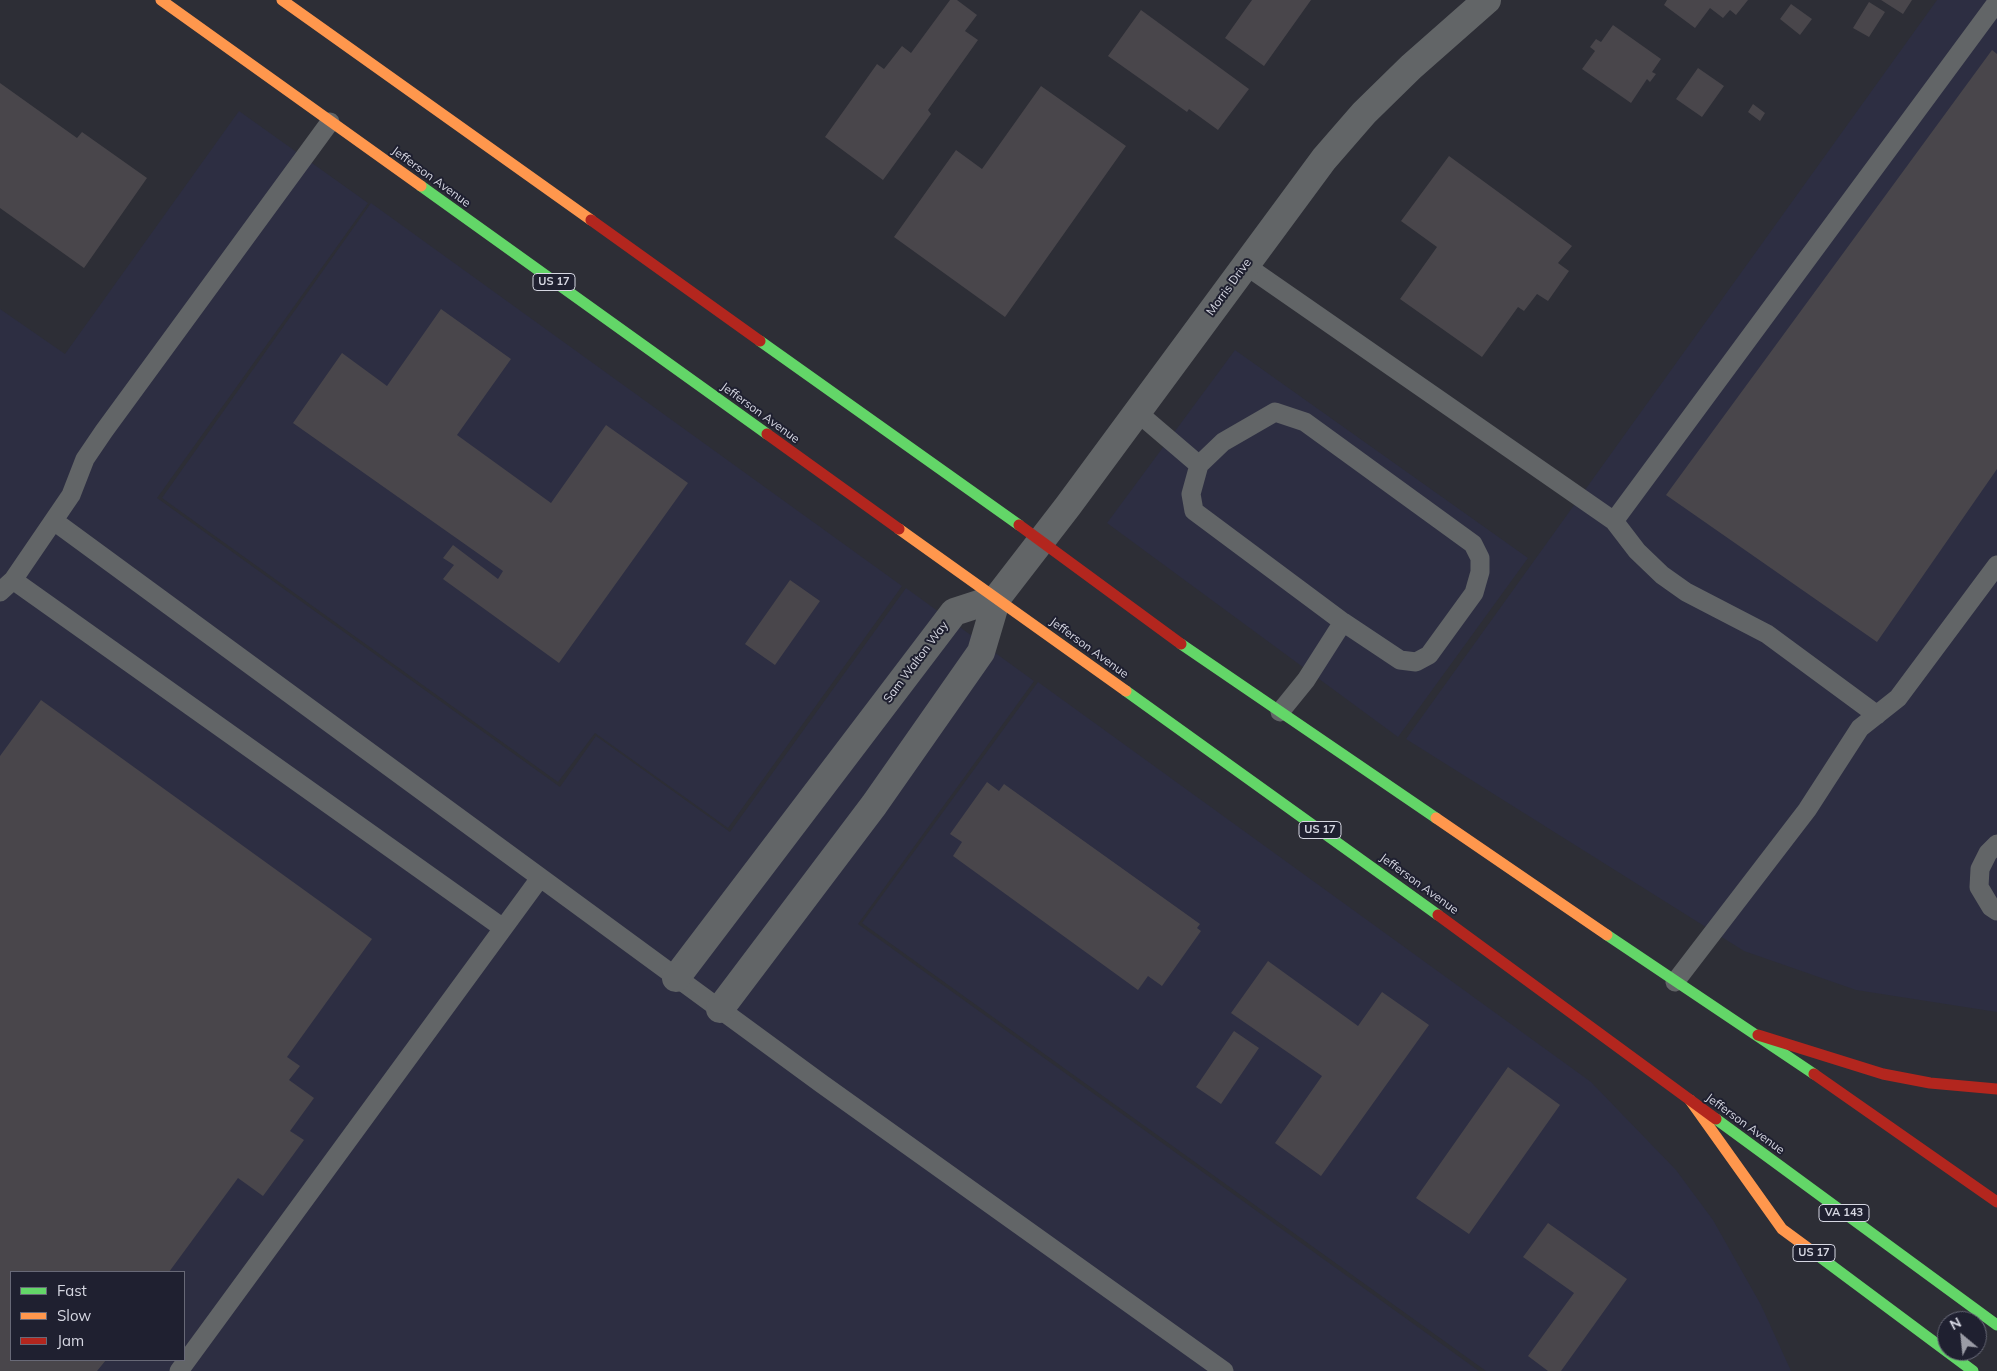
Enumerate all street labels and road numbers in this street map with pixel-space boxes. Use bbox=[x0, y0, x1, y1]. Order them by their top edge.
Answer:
street label: Jefferson Avenue bbox=[389, 144, 473, 210]
street label: Morris Drive bbox=[1204, 256, 1254, 318]
road number: US 17 bbox=[533, 274, 575, 290]
street label: Jefferson Avenue bbox=[718, 380, 802, 446]
street label: Jefferson Avenue bbox=[1047, 615, 1131, 681]
street label: Sam Walton Way bbox=[881, 618, 951, 706]
road number: US 17 bbox=[1299, 822, 1341, 838]
street label: Jefferson Avenue bbox=[1377, 851, 1461, 917]
street label: Jefferson Avenue bbox=[1703, 1091, 1787, 1157]
road number: VA 143 bbox=[1819, 1204, 1869, 1222]
road number: US 17 bbox=[1793, 1244, 1835, 1262]

